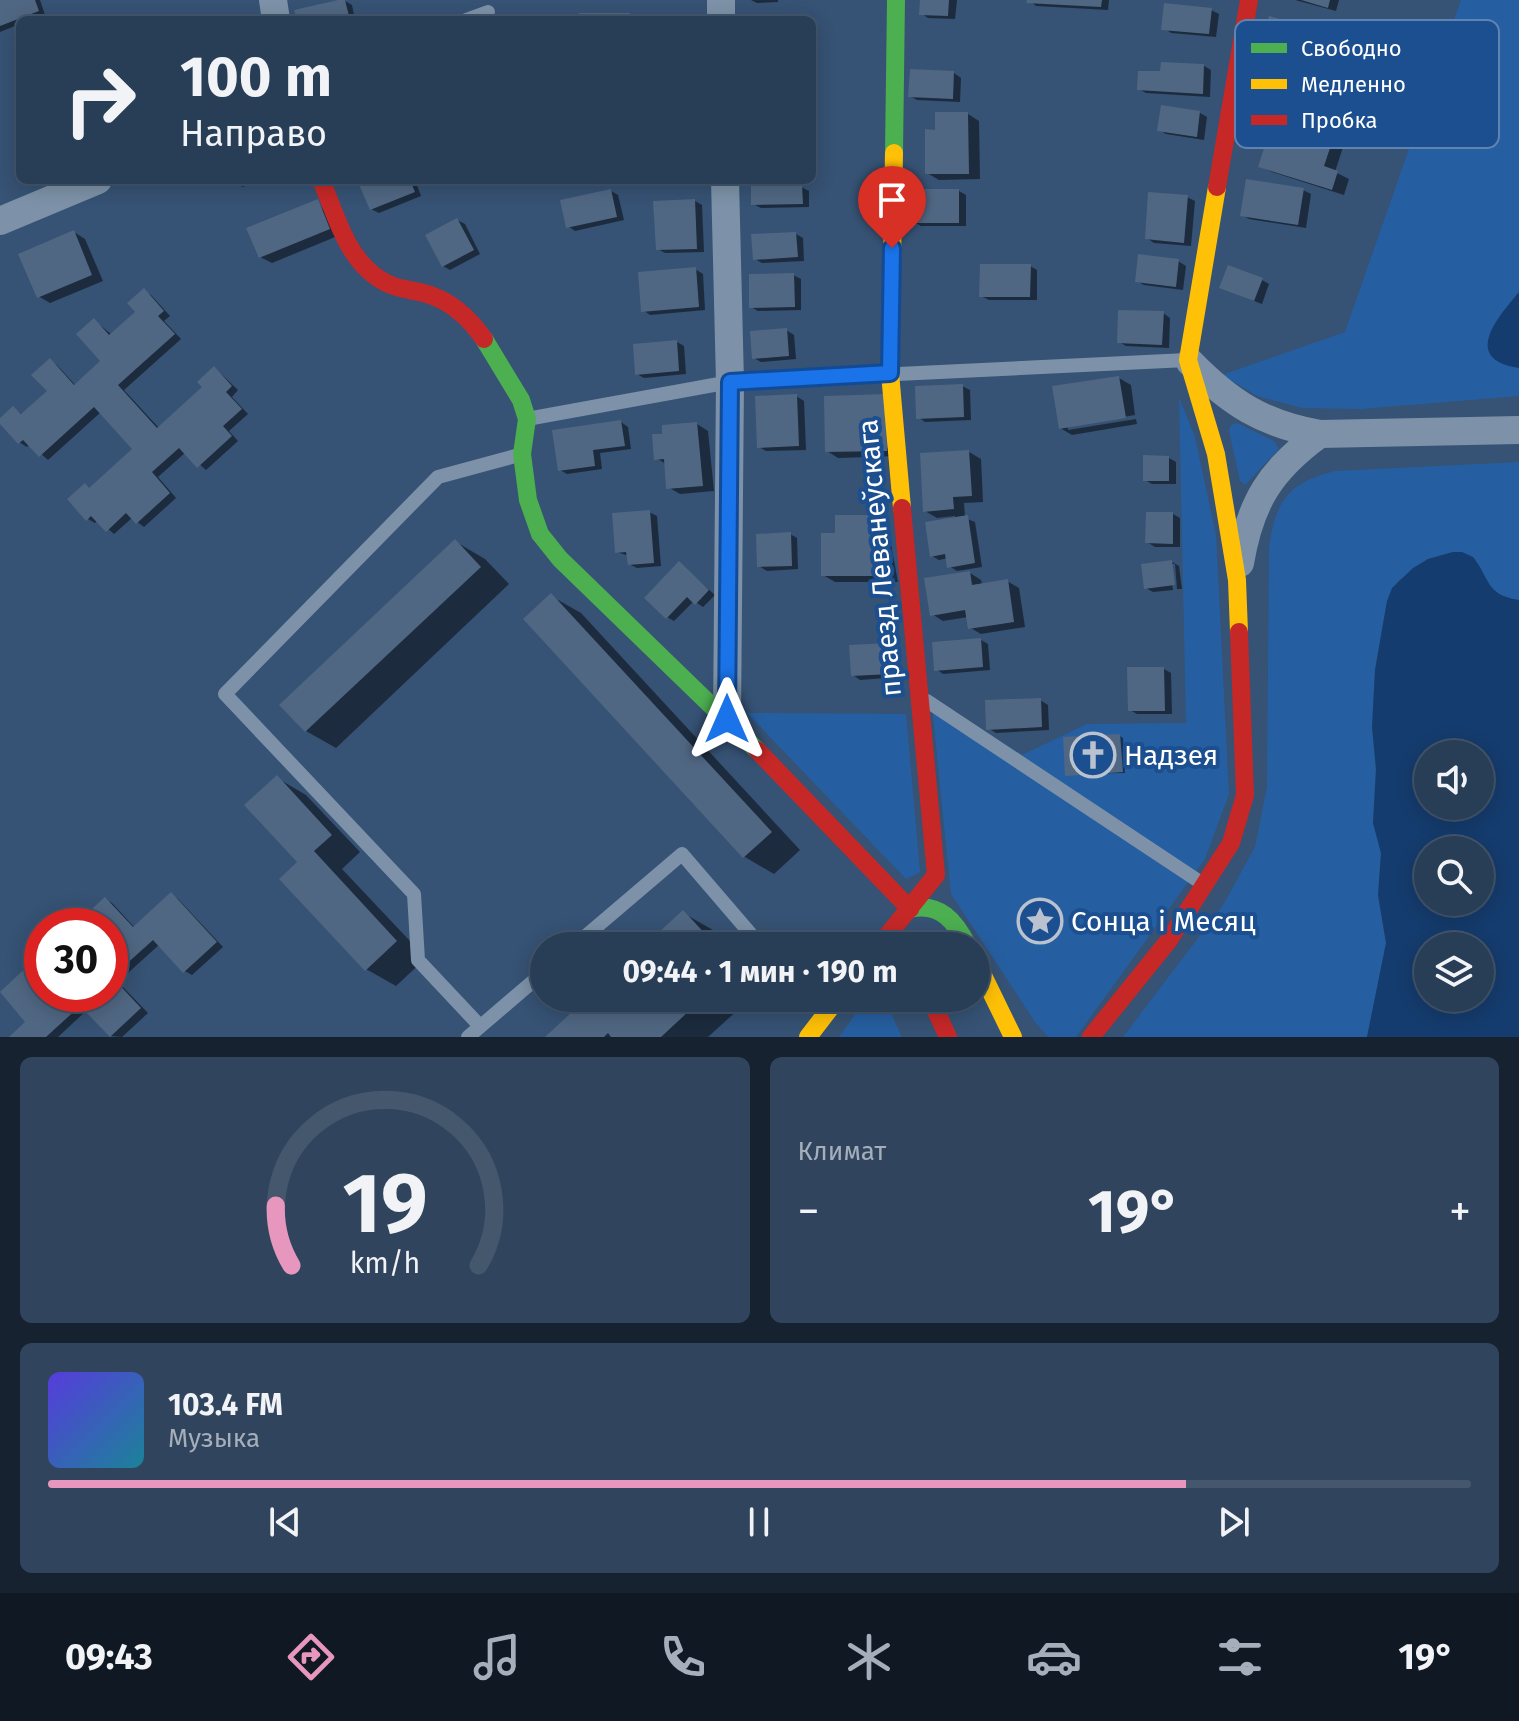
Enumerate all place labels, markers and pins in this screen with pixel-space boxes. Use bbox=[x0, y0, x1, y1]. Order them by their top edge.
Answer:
pin bbox=[858, 166, 926, 248]
church icon: Надзея bbox=[1069, 731, 1117, 779]
place label: Надзея bbox=[1124, 739, 1218, 772]
place icon: Сонца і Месяц bbox=[1016, 897, 1064, 945]
place label: Сонца і Месяц bbox=[1071, 905, 1256, 938]

